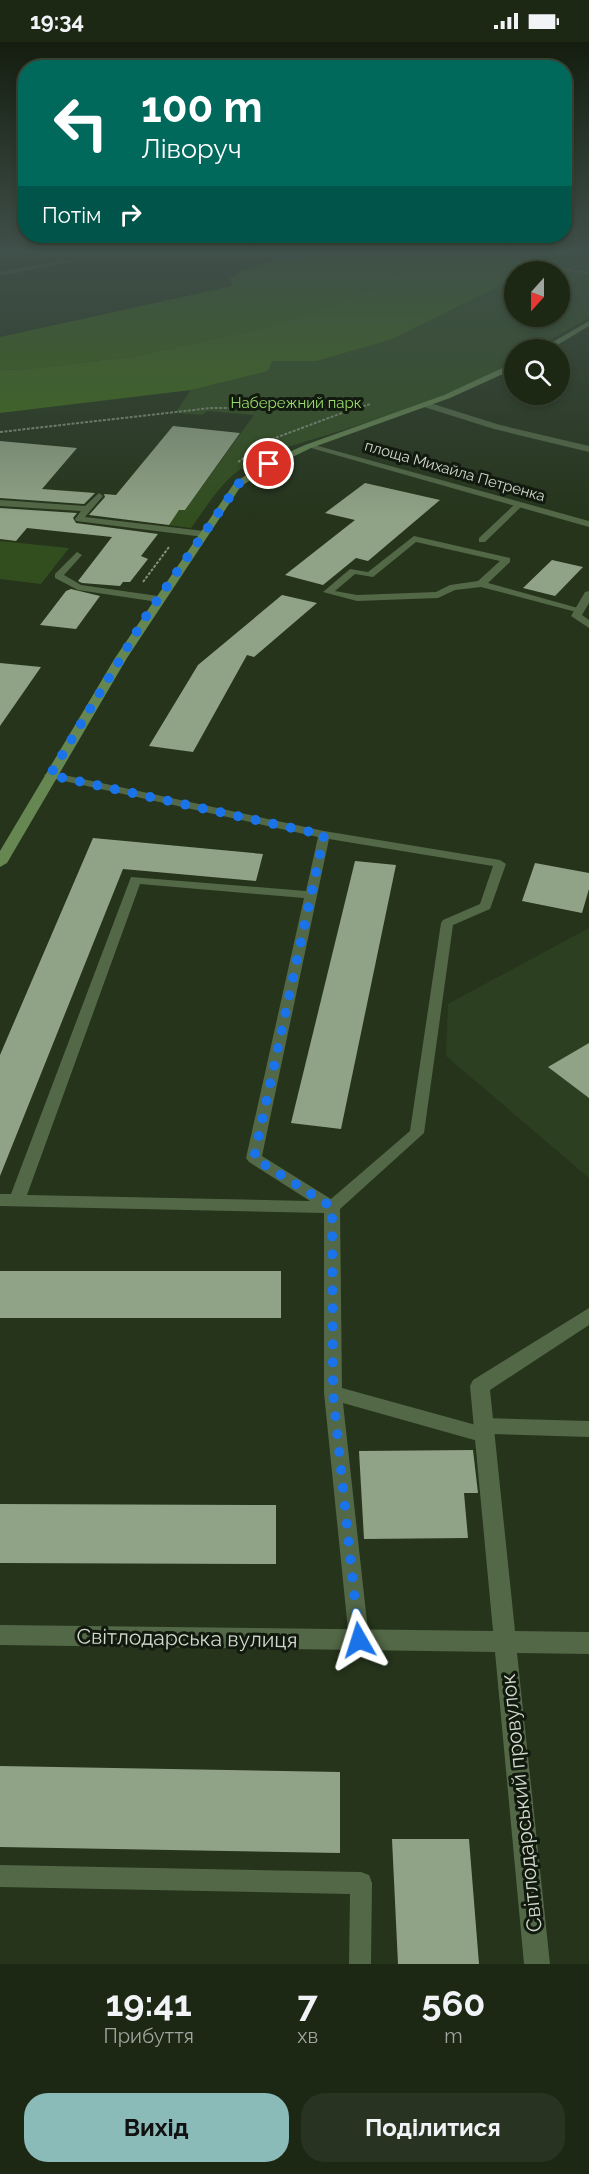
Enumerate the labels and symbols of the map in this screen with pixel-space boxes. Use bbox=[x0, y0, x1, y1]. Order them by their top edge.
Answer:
north arrow bbox=[504, 261, 570, 327]
park label: Набережний парк bbox=[230, 394, 362, 412]
street label: площа Михайла Петренка bbox=[363, 437, 547, 505]
pin bbox=[243, 438, 294, 489]
position arrow bbox=[327, 1608, 391, 1672]
street label: Світлодарська вулиця bbox=[76, 1624, 298, 1652]
street label: Світлодарський провулок bbox=[495, 1673, 547, 1933]

